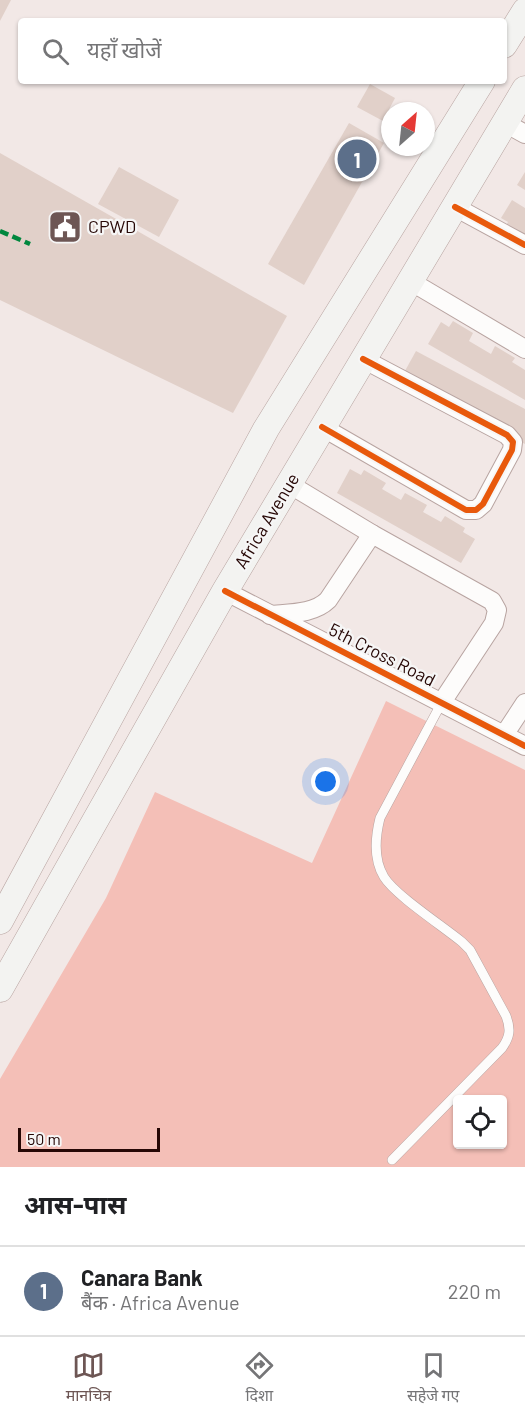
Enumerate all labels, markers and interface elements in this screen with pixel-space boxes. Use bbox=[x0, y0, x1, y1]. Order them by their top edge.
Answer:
search box bbox=[18, 18, 507, 84]
icon: search bbox=[39, 35, 72, 68]
text: यहाँ खोजें bbox=[87, 36, 162, 62]
north arrow bbox=[381, 102, 435, 156]
pin: 1 bbox=[338, 136, 376, 182]
public building icon: CPWD bbox=[47, 209, 83, 245]
place label: CPWD bbox=[88, 215, 136, 237]
street label: Africa Avenue bbox=[229, 469, 303, 572]
street label: 5th Cross Road bbox=[325, 618, 439, 690]
your location bbox=[311, 767, 340, 796]
map controls bbox=[453, 1095, 507, 1149]
button: locate bbox=[453, 1095, 507, 1149]
scale bar bbox=[18, 1125, 160, 1152]
text: 50 m bbox=[27, 1129, 61, 1148]
text: आस-पास bbox=[24, 1188, 126, 1219]
text: Canara Bank bbox=[81, 1264, 203, 1290]
text: 1 bbox=[40, 1279, 47, 1303]
text: 220 m bbox=[448, 1279, 501, 1303]
text: बैंक · Africa Avenue bbox=[81, 1290, 240, 1314]
tab: मानचित्र bbox=[66, 1349, 111, 1408]
tab: दिशा bbox=[243, 1349, 276, 1408]
tab: सहेजे गए bbox=[407, 1349, 459, 1408]

